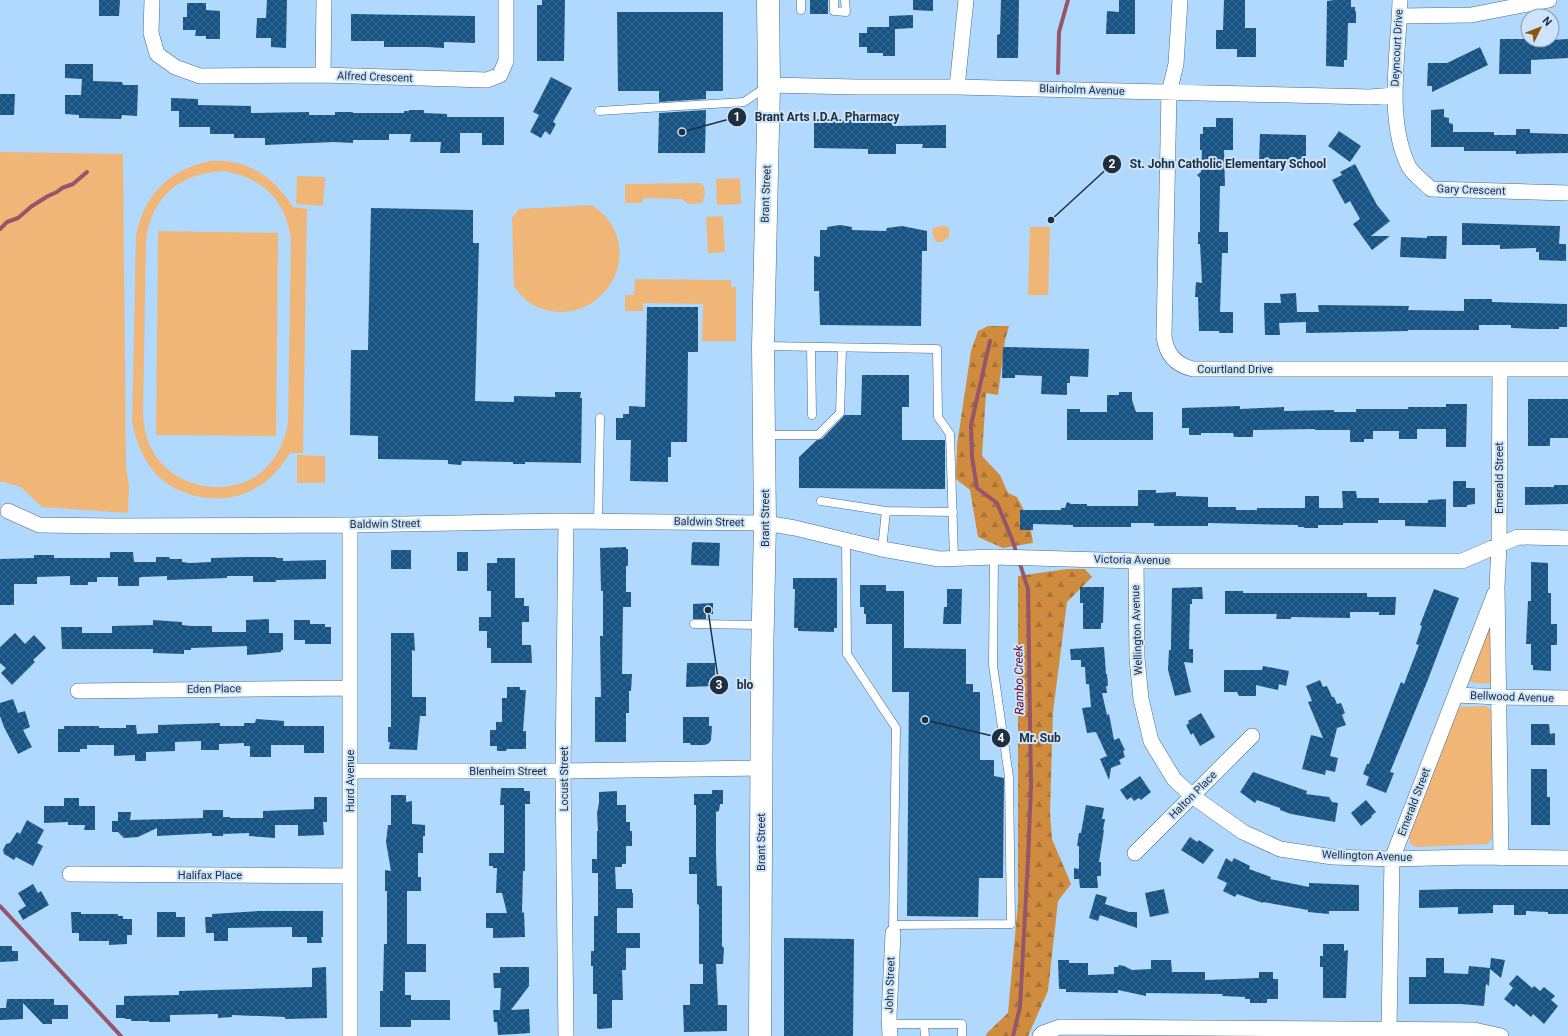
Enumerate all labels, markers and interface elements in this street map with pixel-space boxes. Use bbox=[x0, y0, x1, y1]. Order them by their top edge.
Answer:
north arrow bbox=[1520, 8, 1560, 48]
street label: Deyncourt Drive bbox=[1388, 9, 1406, 87]
text: N bbox=[1540, 14, 1555, 29]
street label: Alfred Crescent bbox=[337, 69, 413, 85]
street label: Blairholm Avenue bbox=[1039, 82, 1125, 98]
callout: Brant Arts I.D.A. Pharmacy bbox=[727, 105, 907, 129]
text: 1 bbox=[734, 110, 740, 124]
text: Brant Arts I.D.A. Pharmacy bbox=[755, 110, 900, 124]
callout: St. John Catholic Elementary School bbox=[1102, 152, 1334, 176]
text: 2 bbox=[1109, 157, 1116, 171]
text: St. John Catholic Elementary School bbox=[1130, 157, 1326, 171]
street label: Brant Street bbox=[758, 165, 774, 223]
street label: Gary Crescent bbox=[1436, 182, 1506, 198]
street label: Courtland Drive bbox=[1197, 363, 1273, 376]
street label: Emerald Street bbox=[1493, 442, 1506, 514]
street label: Brant Street bbox=[759, 489, 772, 547]
street label: Baldwin Street bbox=[674, 515, 745, 529]
street label: Baldwin Street bbox=[350, 517, 421, 531]
street label: Victoria Avenue bbox=[1094, 553, 1170, 567]
street label: Wellington Avenue bbox=[1129, 585, 1145, 675]
water label: Rambo Creek bbox=[1011, 644, 1027, 715]
callout: blo bbox=[709, 673, 761, 697]
text: 3 bbox=[716, 678, 723, 692]
text: blo bbox=[737, 678, 754, 692]
street label: Eden Place bbox=[187, 682, 241, 696]
street label: Bellwood Avenue bbox=[1470, 689, 1554, 705]
callout: Mr. Sub bbox=[991, 726, 1069, 750]
text: 4 bbox=[998, 731, 1005, 745]
text: Mr. Sub bbox=[1019, 731, 1061, 745]
street label: Locust Street bbox=[558, 746, 571, 812]
street label: Hurd Avenue bbox=[344, 750, 357, 812]
street label: Blenheim Street bbox=[469, 765, 547, 778]
street label: Emerald Street bbox=[1395, 766, 1433, 838]
street label: Halton Place bbox=[1166, 768, 1220, 822]
street label: Brant Street bbox=[755, 813, 768, 871]
street label: Wellington Avenue bbox=[1322, 848, 1412, 864]
street label: Halifax Place bbox=[178, 869, 242, 882]
street label: John Street bbox=[883, 956, 897, 1013]

